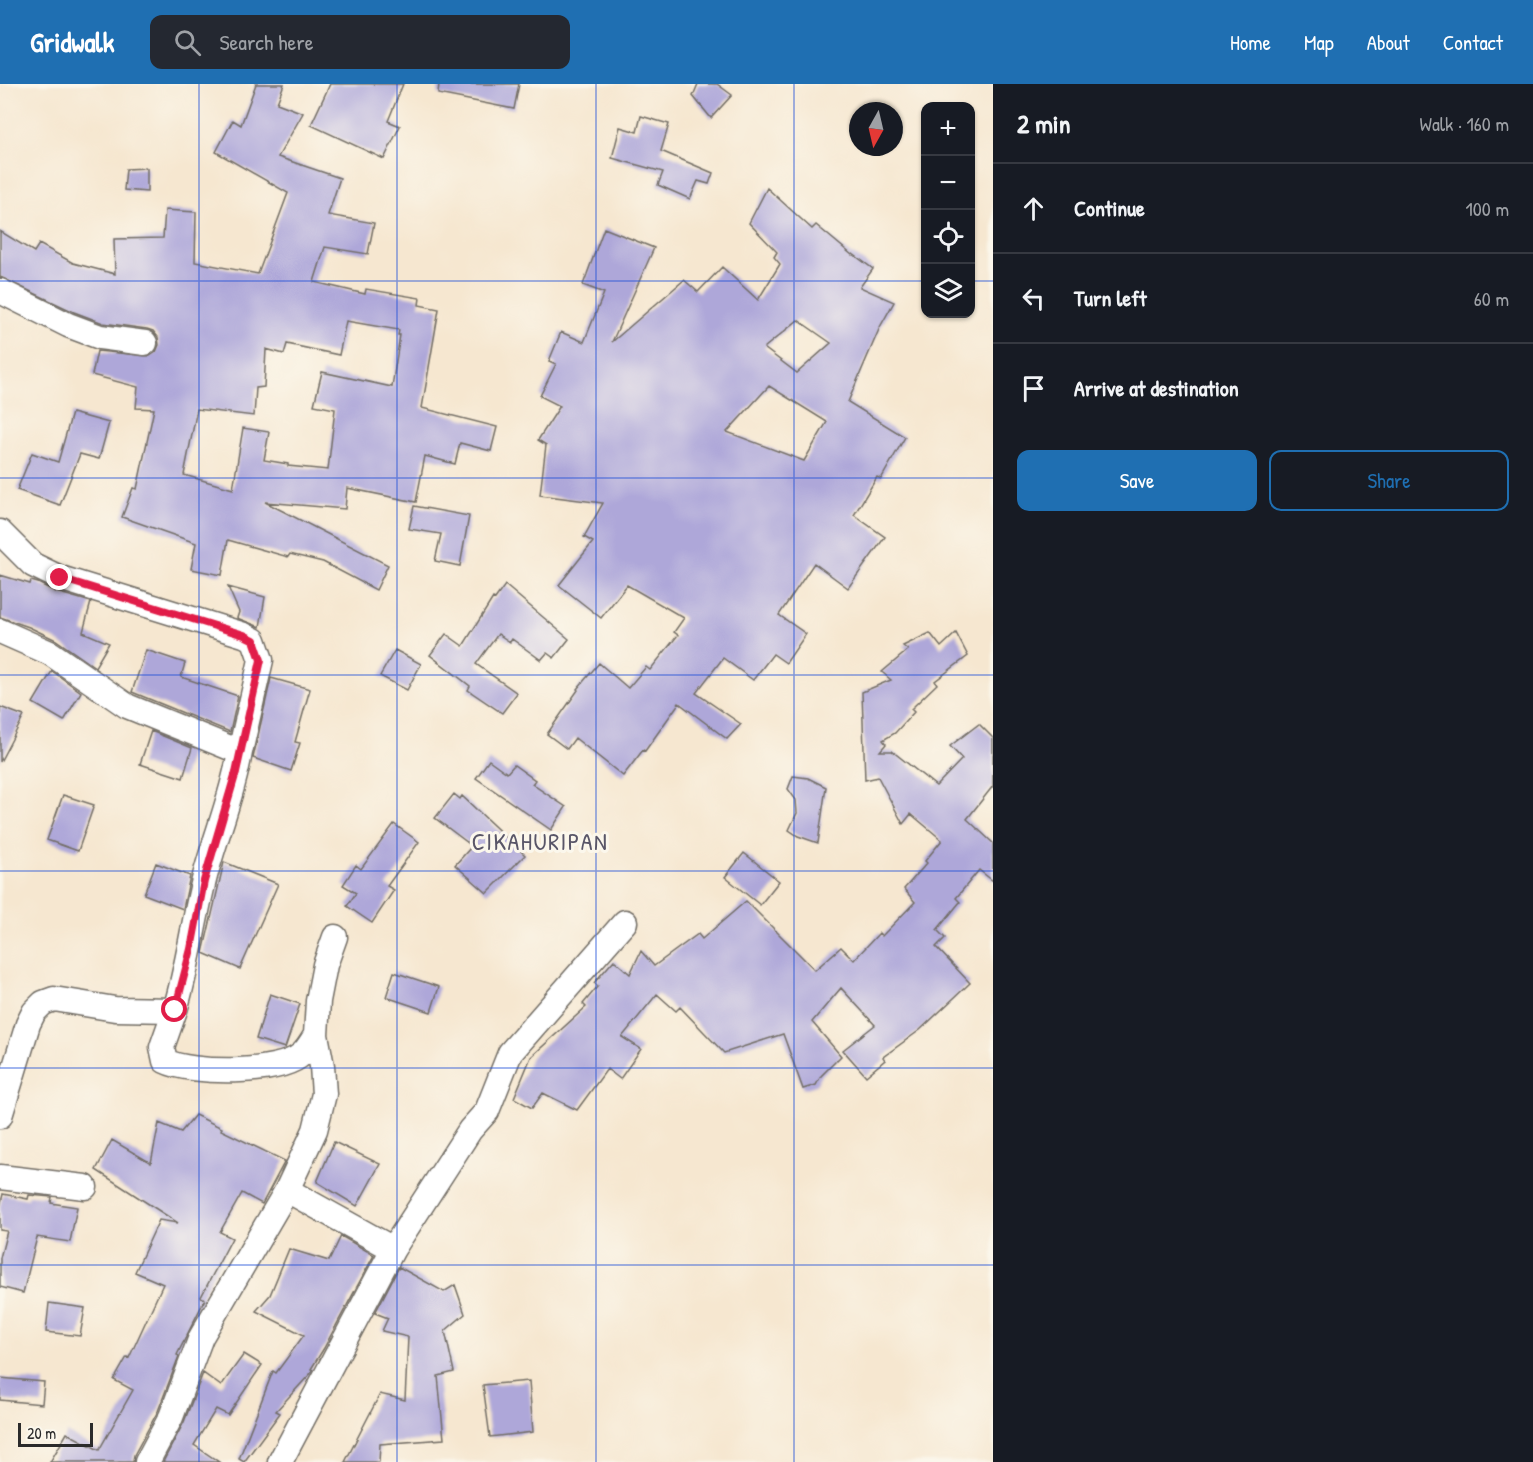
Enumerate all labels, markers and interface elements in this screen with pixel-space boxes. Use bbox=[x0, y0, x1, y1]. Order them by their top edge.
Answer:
search box bbox=[150, 15, 570, 69]
text: Gridwalk bbox=[30, 23, 114, 61]
icon: search bbox=[171, 26, 204, 59]
text: Search here bbox=[219, 27, 313, 57]
text: Home bbox=[1230, 28, 1271, 57]
text: Map bbox=[1304, 28, 1334, 57]
text: About bbox=[1367, 28, 1410, 57]
text: Contact bbox=[1443, 28, 1503, 57]
north arrow bbox=[849, 102, 903, 156]
map controls bbox=[921, 102, 975, 318]
button: + bbox=[921, 102, 975, 156]
text: 2 min bbox=[1017, 106, 1070, 141]
text: Walk · 160 m bbox=[1420, 110, 1509, 137]
button: − bbox=[921, 156, 975, 210]
icon: ahead bbox=[1017, 192, 1050, 225]
text: Continue bbox=[1074, 193, 1145, 223]
text: 100 m bbox=[1466, 195, 1509, 222]
button: locate bbox=[921, 210, 975, 264]
button: layers bbox=[921, 264, 975, 318]
icon: left bbox=[1017, 282, 1050, 315]
text: Turn left bbox=[1074, 283, 1147, 313]
text: 60 m bbox=[1474, 285, 1509, 312]
icon: arrive bbox=[1017, 372, 1050, 405]
text: Arrive at destination bbox=[1074, 373, 1239, 403]
button: Save bbox=[1017, 450, 1257, 511]
button: Share bbox=[1269, 450, 1509, 511]
route end bbox=[46, 564, 72, 590]
district label: CIKAHURIPAN bbox=[472, 825, 608, 857]
route start bbox=[161, 996, 187, 1022]
scale bar bbox=[18, 1420, 93, 1448]
text: 20 m bbox=[27, 1422, 56, 1444]

